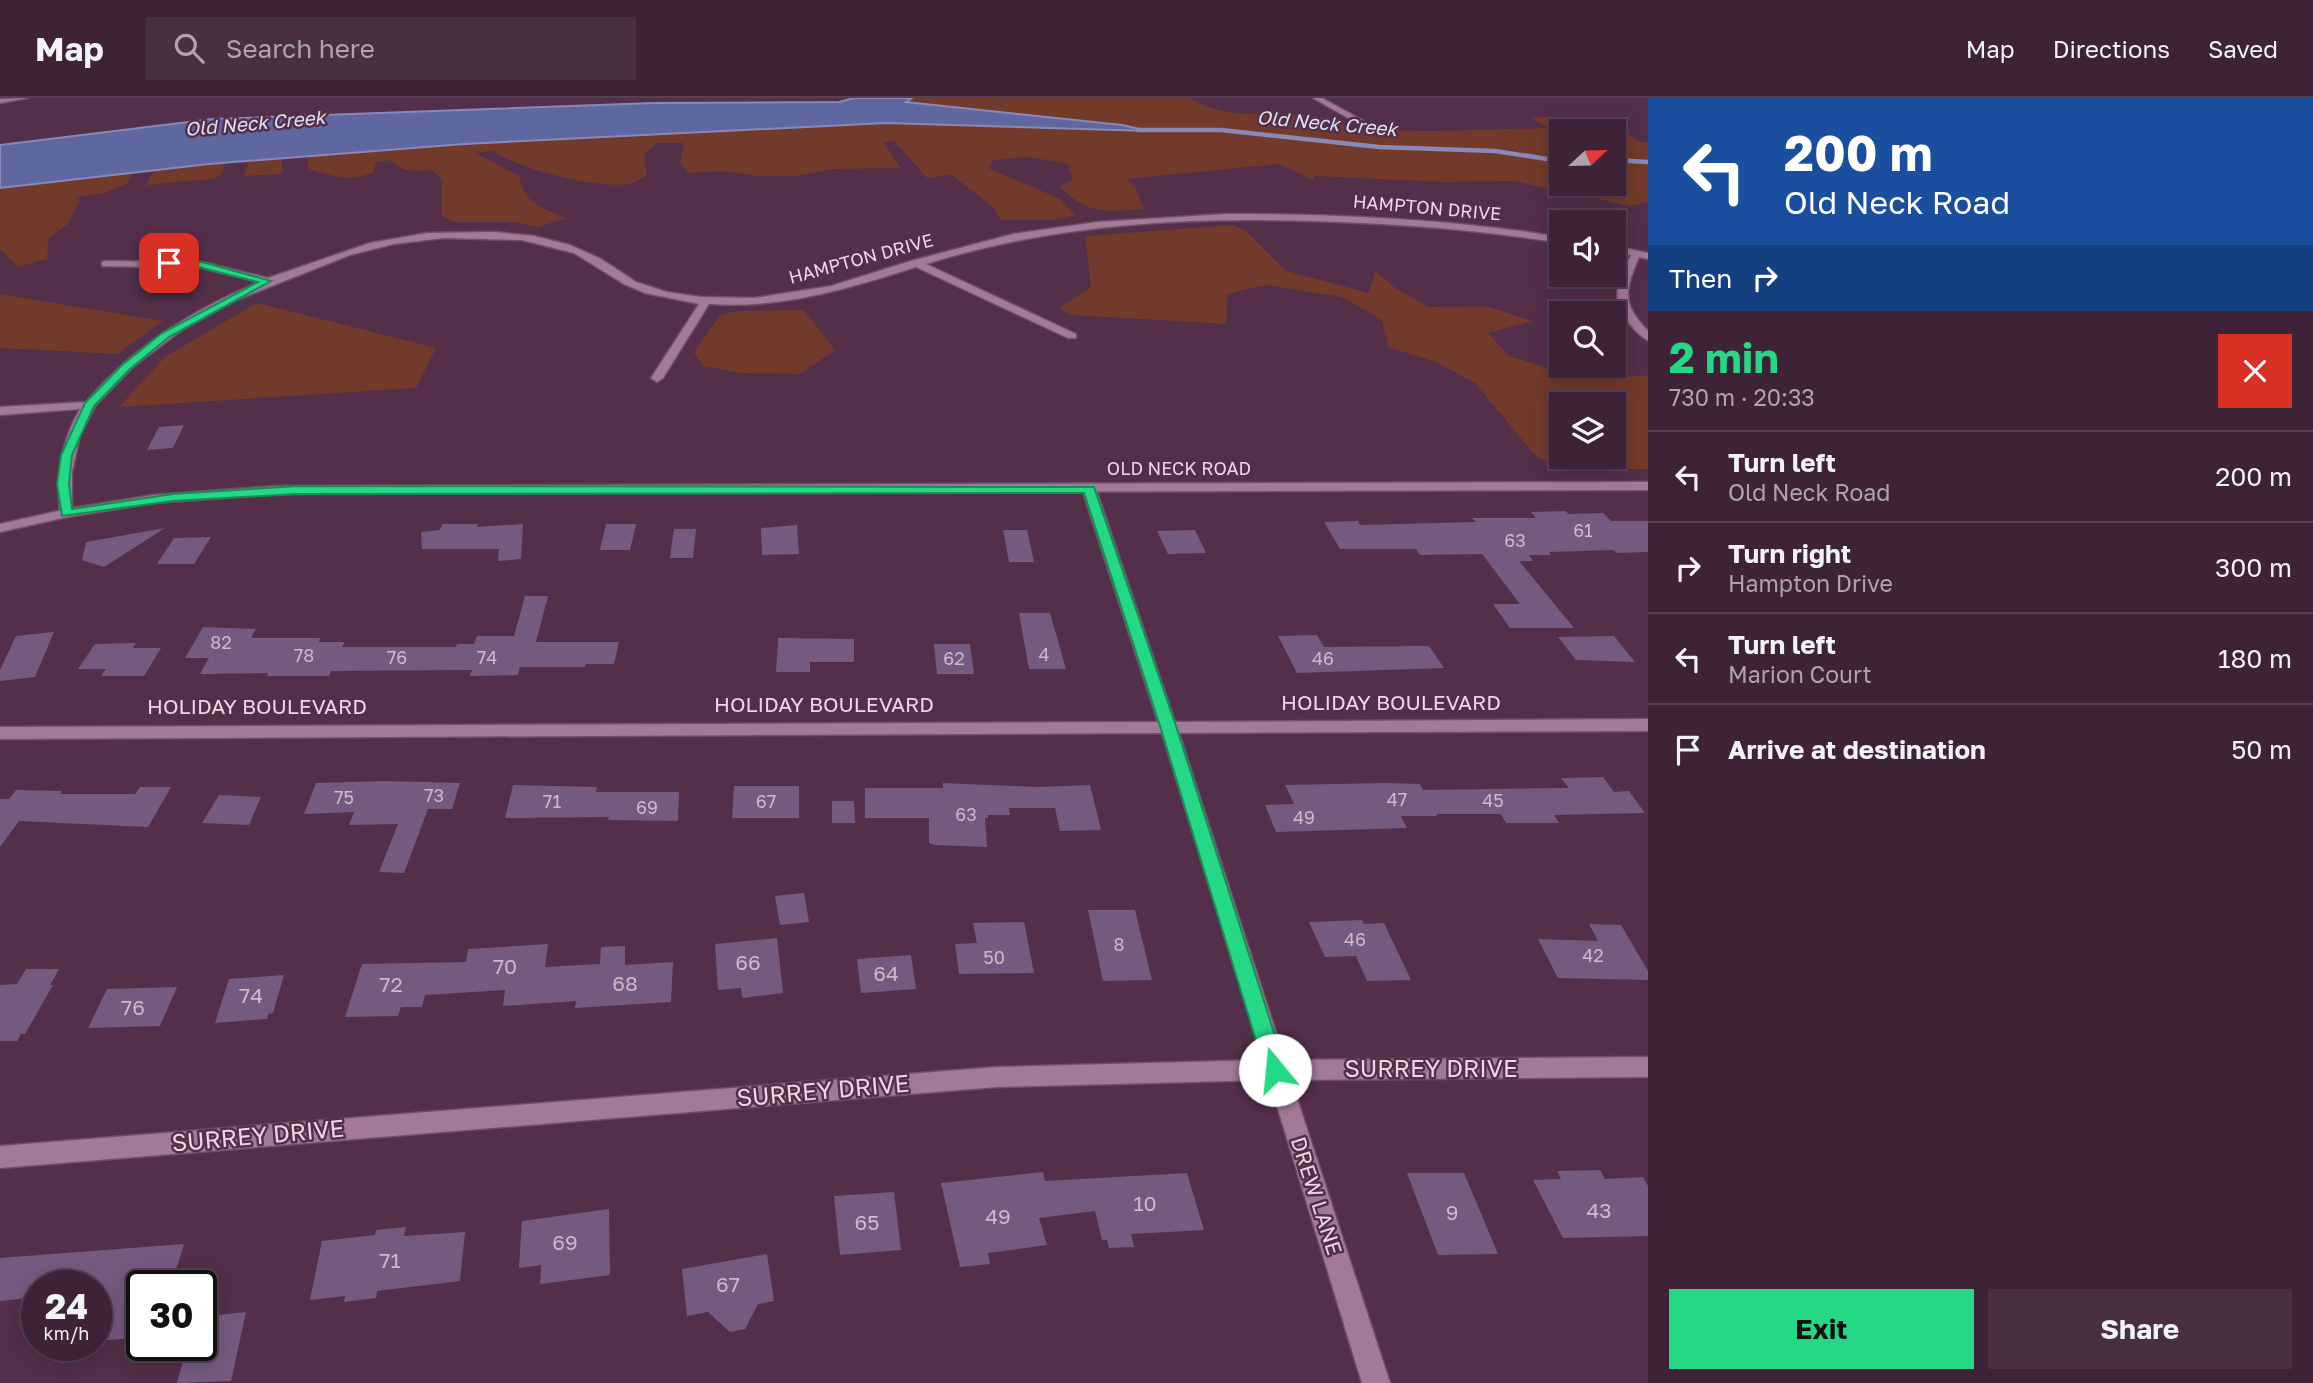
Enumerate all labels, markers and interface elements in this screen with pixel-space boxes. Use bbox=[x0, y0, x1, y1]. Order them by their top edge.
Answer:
search box bbox=[146, 17, 636, 80]
text: Map bbox=[35, 29, 104, 68]
icon: search bbox=[170, 29, 208, 67]
text: Search here bbox=[226, 33, 375, 64]
text: Map bbox=[1966, 34, 2015, 63]
text: Directions bbox=[2053, 34, 2170, 63]
text: Saved bbox=[2208, 34, 2278, 63]
water label: Old Neck Creek bbox=[184, 105, 328, 140]
water label: Old Neck Creek bbox=[1256, 105, 1400, 140]
north arrow bbox=[1549, 119, 1626, 196]
map controls bbox=[1549, 119, 1626, 469]
text: 200 m bbox=[1784, 123, 1933, 182]
icon: left bbox=[1669, 126, 1760, 217]
text: Old Neck Road bbox=[1784, 183, 2010, 221]
street label: HAMPTON DRIVE bbox=[1352, 190, 1502, 224]
button: sound bbox=[1549, 210, 1626, 287]
street label: HAMPTON DRIVE bbox=[786, 228, 935, 288]
pin bbox=[139, 233, 199, 293]
icon: arrive bbox=[150, 244, 188, 282]
icon: right bbox=[1746, 259, 1784, 297]
text: Then bbox=[1669, 263, 1732, 294]
button: search bbox=[1549, 301, 1626, 378]
text: 2 min bbox=[1669, 332, 1779, 382]
button: close bbox=[2218, 334, 2292, 408]
text: 730 m · 20:33 bbox=[1669, 383, 1815, 411]
button: layers bbox=[1549, 392, 1626, 469]
text: Turn left bbox=[1728, 447, 1836, 478]
street label: OLD NECK ROAD bbox=[1107, 457, 1251, 479]
icon: left bbox=[1669, 458, 1707, 496]
text: 200 m bbox=[2215, 461, 2292, 492]
text: Old Neck Road bbox=[1728, 478, 1891, 506]
house number: 61 bbox=[1573, 519, 1593, 541]
house number: 63 bbox=[1504, 529, 1526, 551]
text: Turn right bbox=[1728, 538, 1851, 569]
icon: right bbox=[1669, 549, 1707, 587]
text: 300 m bbox=[2215, 552, 2292, 583]
text: Hampton Drive bbox=[1728, 569, 1893, 597]
text: Turn left bbox=[1728, 629, 1836, 660]
house number: 82 bbox=[210, 631, 232, 653]
icon: left bbox=[1669, 640, 1707, 678]
house number: 4 bbox=[1039, 643, 1050, 665]
text: 180 m bbox=[2218, 643, 2292, 674]
house number: 78 bbox=[294, 644, 314, 666]
house number: 76 bbox=[387, 646, 407, 668]
house number: 74 bbox=[477, 646, 497, 668]
house number: 62 bbox=[943, 647, 965, 669]
house number: 46 bbox=[1312, 647, 1334, 669]
text: Marion Court bbox=[1728, 660, 1872, 688]
street label: HOLIDAY BOULEVARD bbox=[1281, 689, 1501, 715]
street label: HOLIDAY BOULEVARD bbox=[714, 691, 934, 717]
street label: HOLIDAY BOULEVARD bbox=[147, 693, 367, 719]
icon: arrive bbox=[1669, 731, 1707, 769]
text: Arrive at destination bbox=[1728, 734, 1986, 765]
text: 50 m bbox=[2231, 734, 2292, 765]
house number: 73 bbox=[424, 784, 444, 806]
house number: 75 bbox=[334, 786, 354, 808]
house number: 47 bbox=[1387, 788, 1407, 810]
house number: 45 bbox=[1482, 789, 1504, 811]
house number: 71 bbox=[543, 790, 561, 812]
house number: 67 bbox=[756, 790, 776, 812]
house number: 69 bbox=[636, 796, 658, 818]
house number: 63 bbox=[955, 803, 977, 825]
house number: 49 bbox=[1293, 806, 1315, 828]
house number: 46 bbox=[1344, 928, 1366, 950]
house number: 8 bbox=[1114, 933, 1124, 955]
house number: 42 bbox=[1582, 944, 1604, 966]
house number: 50 bbox=[983, 946, 1005, 968]
house number: 66 bbox=[735, 949, 761, 975]
house number: 70 bbox=[493, 953, 517, 979]
house number: 64 bbox=[873, 960, 899, 986]
house number: 68 bbox=[612, 970, 638, 996]
house number: 72 bbox=[379, 971, 403, 997]
house number: 74 bbox=[239, 982, 263, 1008]
house number: 76 bbox=[121, 994, 145, 1020]
position arrow bbox=[1238, 1033, 1312, 1107]
street label: SURREY DRIVE bbox=[1344, 1053, 1518, 1082]
street label: SURREY DRIVE bbox=[735, 1068, 910, 1111]
street label: SURREY DRIVE bbox=[170, 1113, 345, 1156]
street label: DREW LANE bbox=[1286, 1133, 1348, 1258]
house number: 10 bbox=[1133, 1190, 1157, 1216]
house number: 43 bbox=[1586, 1197, 1612, 1223]
house number: 9 bbox=[1446, 1199, 1458, 1225]
house number: 49 bbox=[985, 1203, 1011, 1229]
house number: 65 bbox=[855, 1209, 879, 1235]
house number: 69 bbox=[552, 1229, 578, 1255]
house number: 71 bbox=[379, 1247, 401, 1273]
speed limit sign: 30 bbox=[126, 1270, 217, 1361]
house number: 67 bbox=[716, 1271, 740, 1297]
text: 24 bbox=[45, 1285, 88, 1327]
button: Exit bbox=[1669, 1289, 1974, 1369]
button: Share bbox=[1988, 1289, 2292, 1369]
text: km/h bbox=[44, 1322, 89, 1344]

